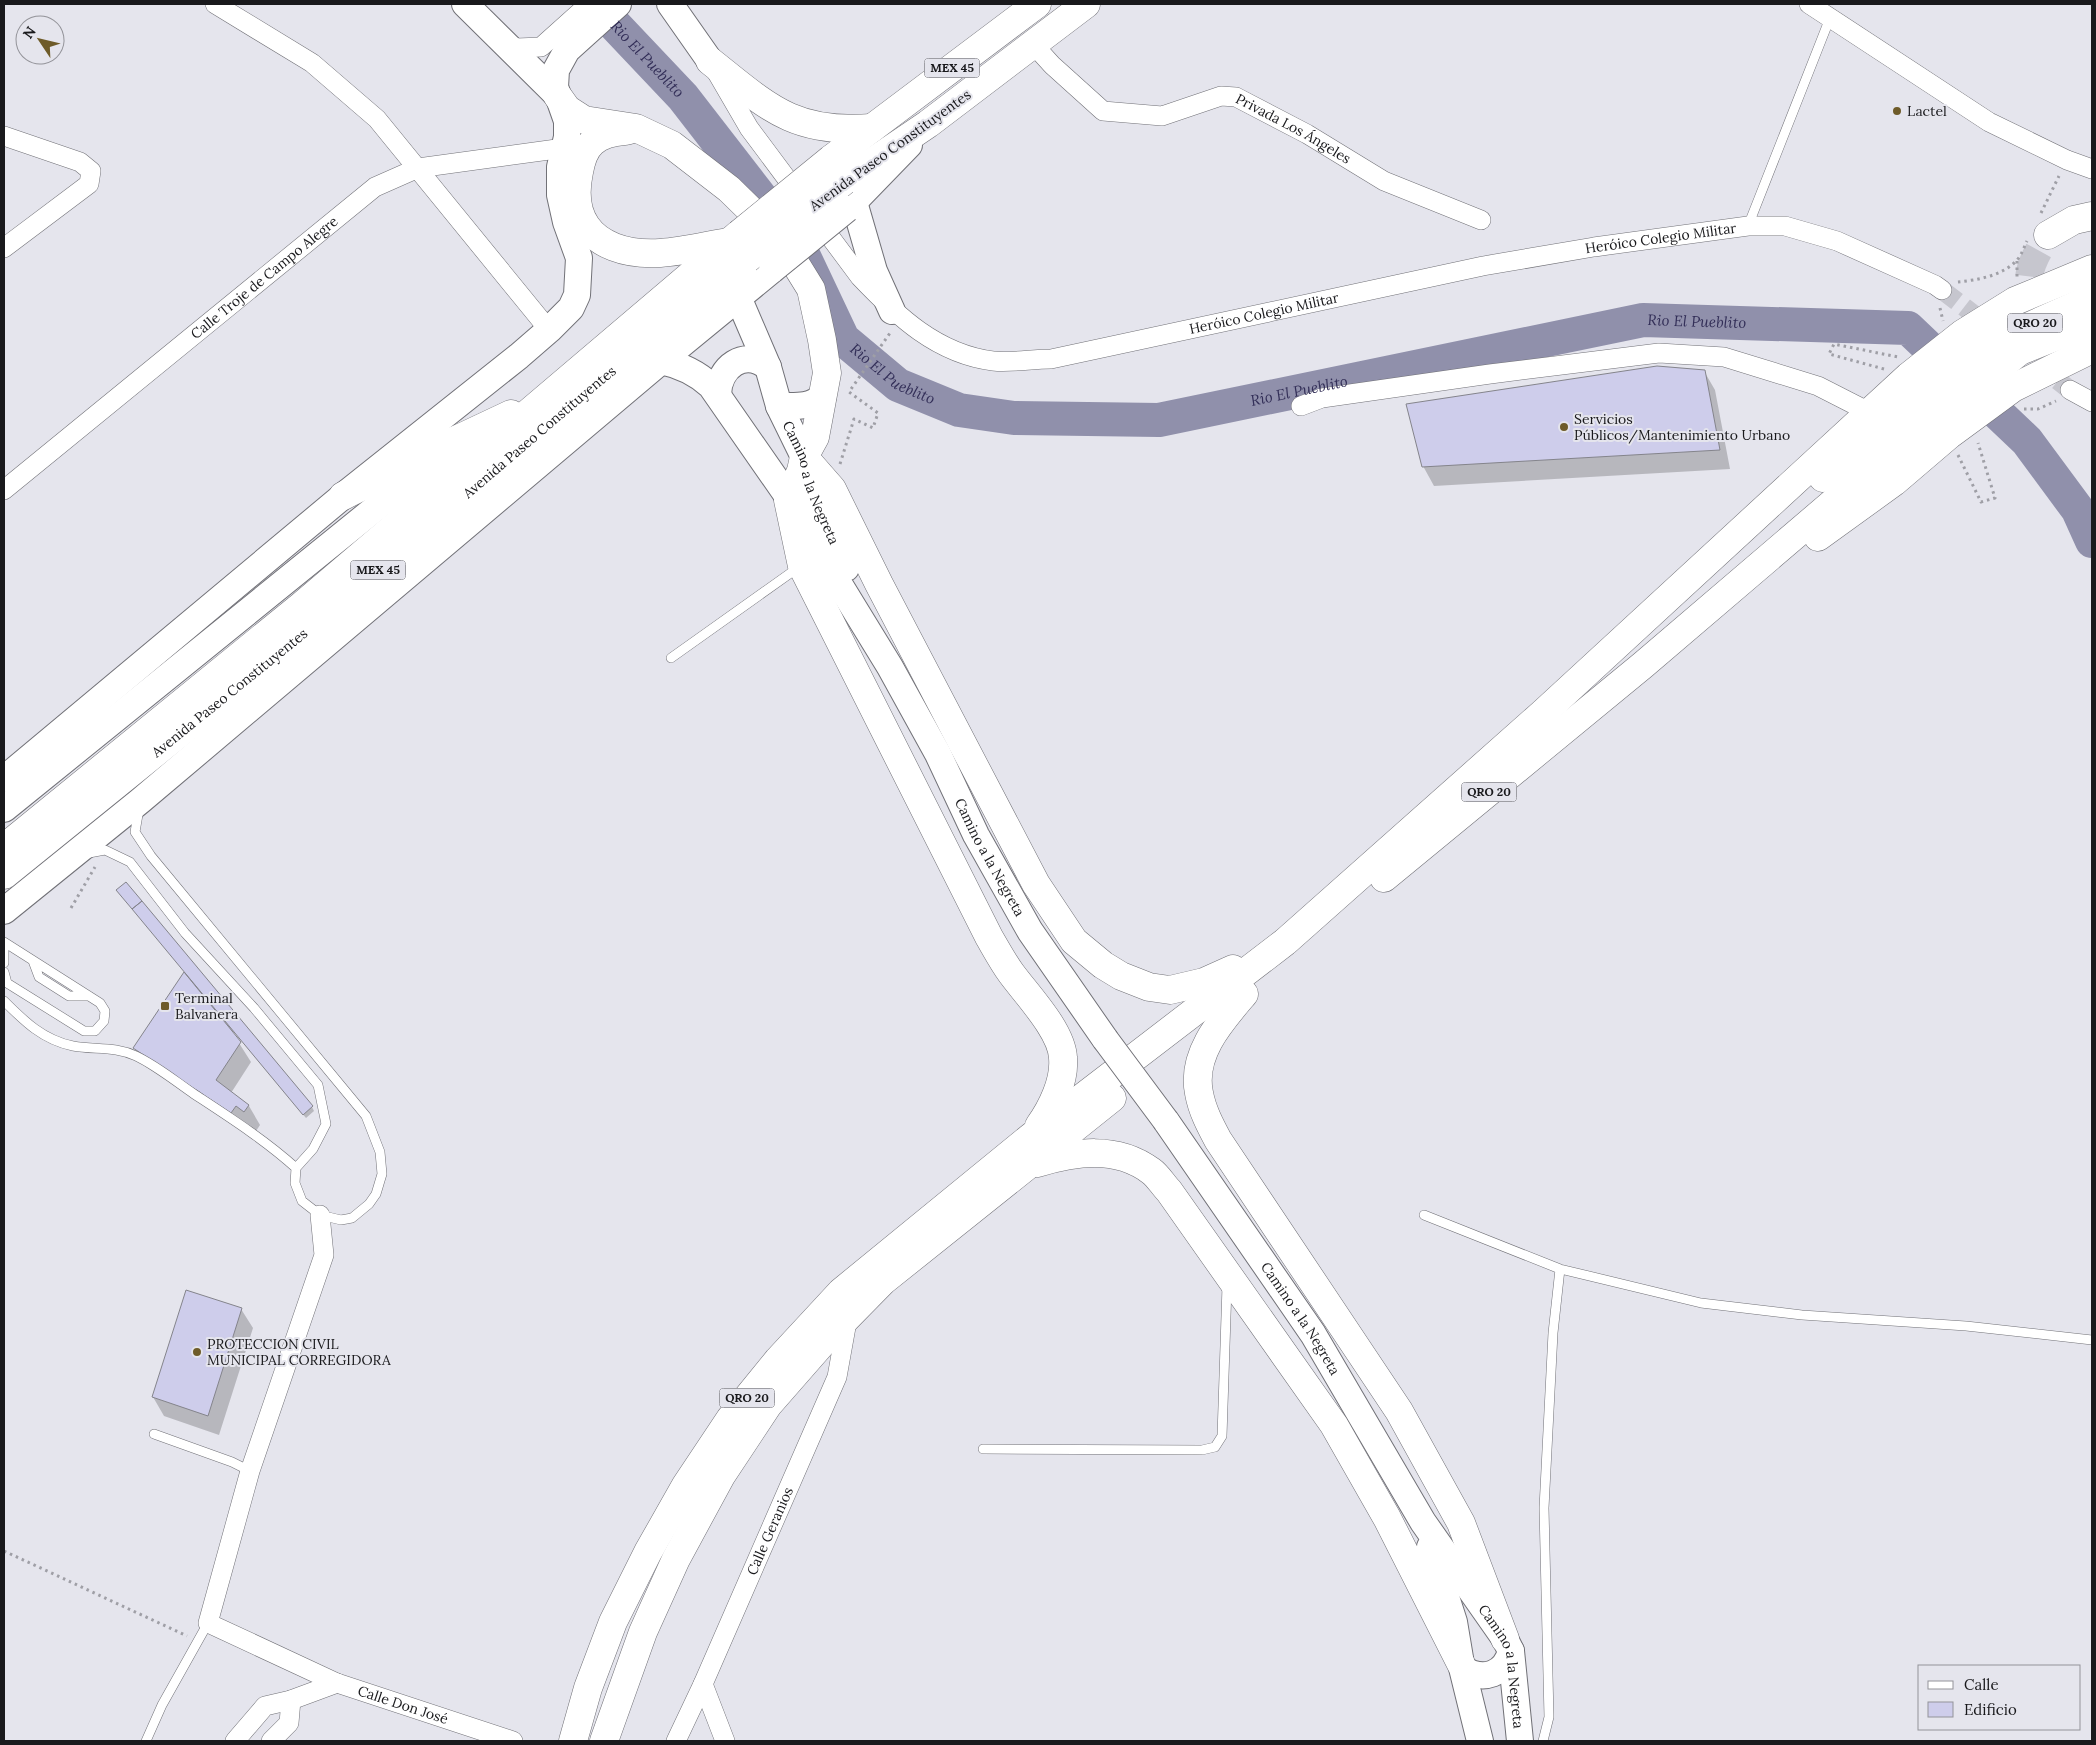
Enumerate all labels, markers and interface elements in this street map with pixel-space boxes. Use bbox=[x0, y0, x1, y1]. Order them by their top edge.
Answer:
north arrow bbox=[15, 15, 65, 65]
water label: Rio El Pueblito bbox=[607, 16, 689, 101]
text: N bbox=[19, 23, 40, 42]
road number: MEX 45 bbox=[924, 58, 980, 78]
street label: Avenida Paseo Constituyentes bbox=[805, 85, 974, 215]
street label: Privada Los Ángeles bbox=[1233, 89, 1354, 168]
place label: Lactel bbox=[1907, 102, 1947, 120]
marker: Lactel bbox=[1891, 105, 1903, 117]
street label: Calle Troje de Campo Alegre bbox=[187, 212, 342, 343]
street label: Heróico Colegio Militar bbox=[1584, 219, 1737, 257]
street label: Heróico Colegio Militar bbox=[1188, 288, 1340, 338]
water label: Rio El Pueblito bbox=[1647, 310, 1747, 332]
road number: QRO 20 bbox=[2008, 314, 2062, 332]
water label: Rio El Pueblito bbox=[846, 339, 938, 408]
street label: Avenida Paseo Constituyentes bbox=[458, 362, 620, 503]
water label: Rio El Pueblito bbox=[1249, 371, 1349, 410]
place label: Servicios Públicos/Mantenimiento Urbano bbox=[1574, 410, 1790, 444]
street label: Camino a la Negreta bbox=[779, 418, 843, 547]
marker: Servicios Públicos/Mantenimiento Urbano bbox=[1558, 421, 1570, 433]
road number: MEX 45 bbox=[350, 560, 406, 580]
street label: Avenida Paseo Constituyentes bbox=[147, 624, 311, 762]
road number: QRO 20 bbox=[1462, 782, 1516, 802]
street label: Camino a la Negreta bbox=[951, 795, 1029, 919]
place label: Terminal Balvanera bbox=[175, 989, 238, 1023]
marker: Terminal Balvanera bbox=[159, 1000, 171, 1012]
street label: Camino a la Negreta bbox=[1257, 1258, 1344, 1378]
place label: PROTECCION CIVIL MUNICIPAL CORREGIDORA bbox=[207, 1335, 391, 1369]
marker: PROTECCION CIVIL MUNICIPAL CORREGIDORA bbox=[191, 1346, 203, 1358]
road number: QRO 20 bbox=[720, 1389, 774, 1408]
street label: Calle Geranios bbox=[743, 1484, 797, 1578]
street label: Camino a la Negreta bbox=[1475, 1601, 1528, 1729]
legend bbox=[1918, 1665, 2081, 1730]
text: Calle bbox=[1964, 1675, 1999, 1694]
street label: Calle Don José bbox=[355, 1681, 451, 1728]
text: Edificio bbox=[1964, 1700, 2017, 1719]

